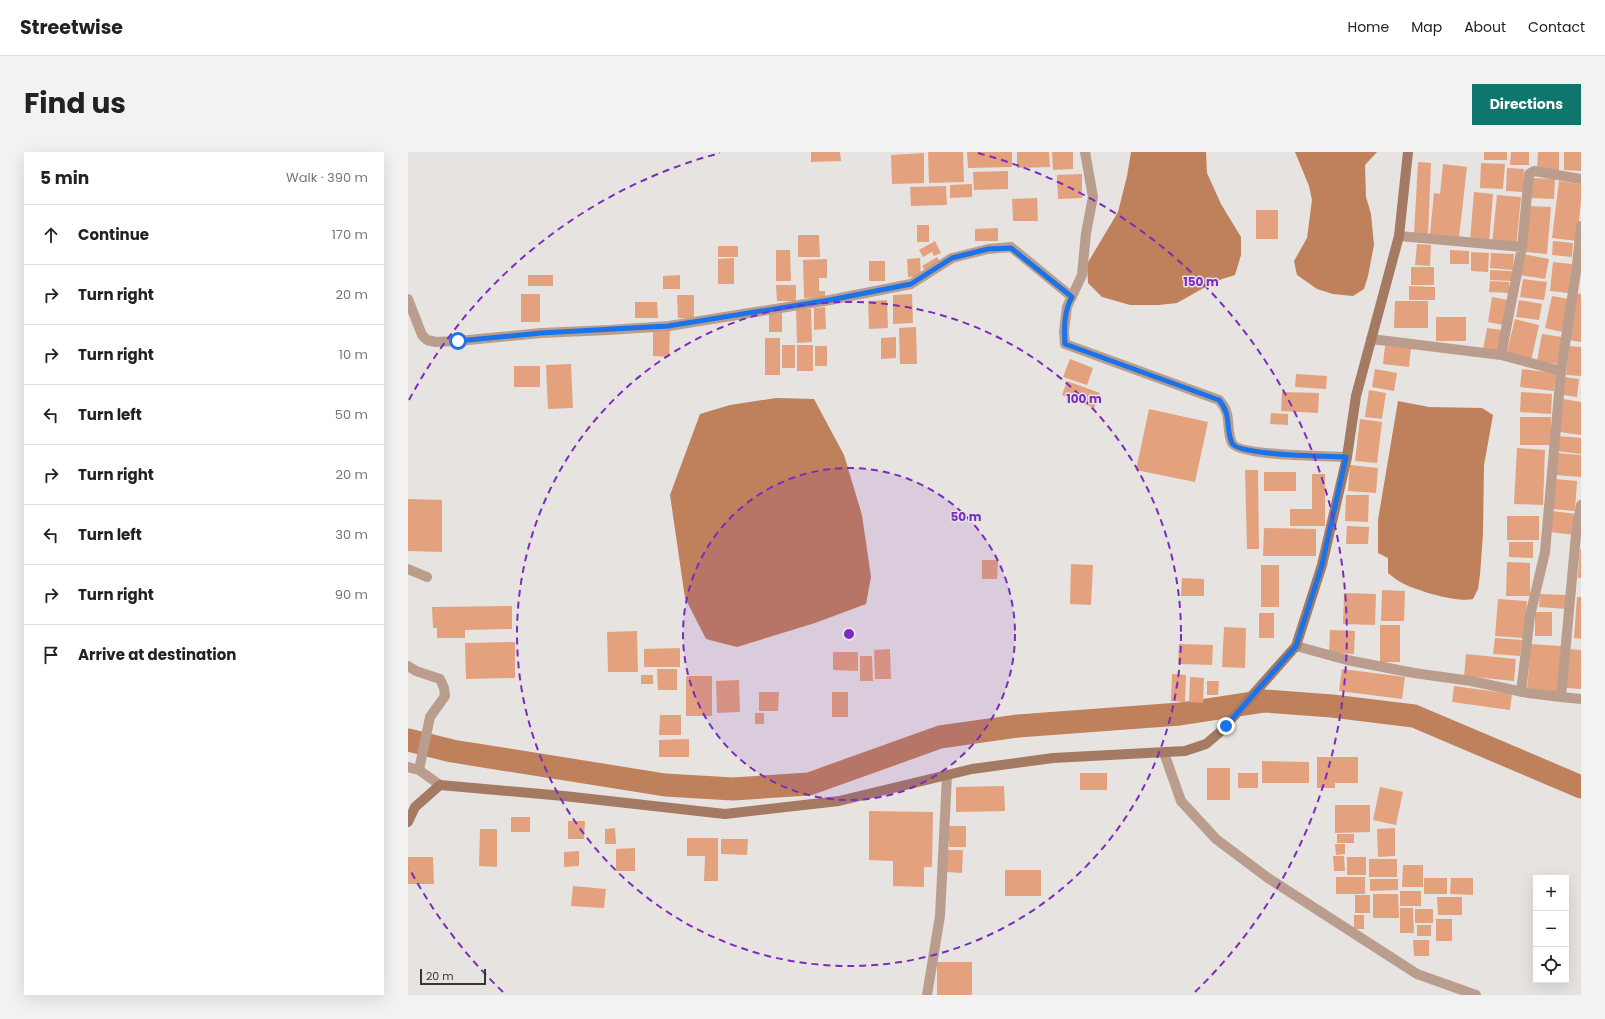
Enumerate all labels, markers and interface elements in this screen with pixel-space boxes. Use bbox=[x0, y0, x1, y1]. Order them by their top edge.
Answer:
text: Streetwise bbox=[20, 14, 123, 41]
text: Home bbox=[1347, 17, 1389, 37]
text: Map bbox=[1411, 17, 1442, 37]
text: About bbox=[1464, 17, 1506, 37]
text: Contact bbox=[1528, 17, 1585, 37]
text: Find us bbox=[24, 84, 126, 123]
button: Directions bbox=[1472, 84, 1581, 125]
text: 5 min bbox=[40, 166, 89, 190]
text: Walk · 390 m bbox=[286, 168, 368, 187]
icon: ahead bbox=[40, 224, 62, 246]
text: Continue bbox=[78, 224, 149, 245]
text: 170 m bbox=[332, 225, 368, 244]
text: 150 m bbox=[1183, 273, 1219, 290]
icon: right bbox=[40, 284, 62, 306]
text: Turn right bbox=[78, 284, 154, 305]
text: 20 m bbox=[335, 285, 368, 304]
route start bbox=[449, 332, 467, 350]
icon: right bbox=[40, 344, 62, 366]
text: Turn right bbox=[78, 344, 154, 365]
text: 10 m bbox=[339, 345, 368, 364]
text: 100 m bbox=[1066, 390, 1102, 407]
icon: left bbox=[40, 404, 62, 426]
text: Turn left bbox=[78, 404, 142, 425]
text: 50 m bbox=[335, 405, 368, 424]
icon: right bbox=[40, 464, 62, 486]
text: Turn right bbox=[78, 464, 154, 485]
text: 20 m bbox=[335, 465, 368, 484]
text: 50 m bbox=[951, 508, 982, 525]
icon: left bbox=[40, 524, 62, 546]
text: Turn left bbox=[78, 524, 142, 545]
text: 30 m bbox=[335, 525, 368, 544]
icon: right bbox=[40, 584, 62, 606]
text: Turn right bbox=[78, 584, 154, 605]
text: 90 m bbox=[335, 585, 368, 604]
centre of rings bbox=[842, 627, 856, 641]
icon: arrive bbox=[40, 644, 62, 666]
text: Arrive at destination bbox=[78, 644, 236, 665]
route end bbox=[1217, 717, 1235, 735]
map controls bbox=[1533, 875, 1569, 983]
button: + bbox=[1533, 875, 1569, 911]
button: − bbox=[1533, 911, 1569, 947]
button: locate bbox=[1533, 947, 1569, 983]
scale bar bbox=[420, 967, 486, 986]
text: 20 m bbox=[426, 968, 454, 984]

